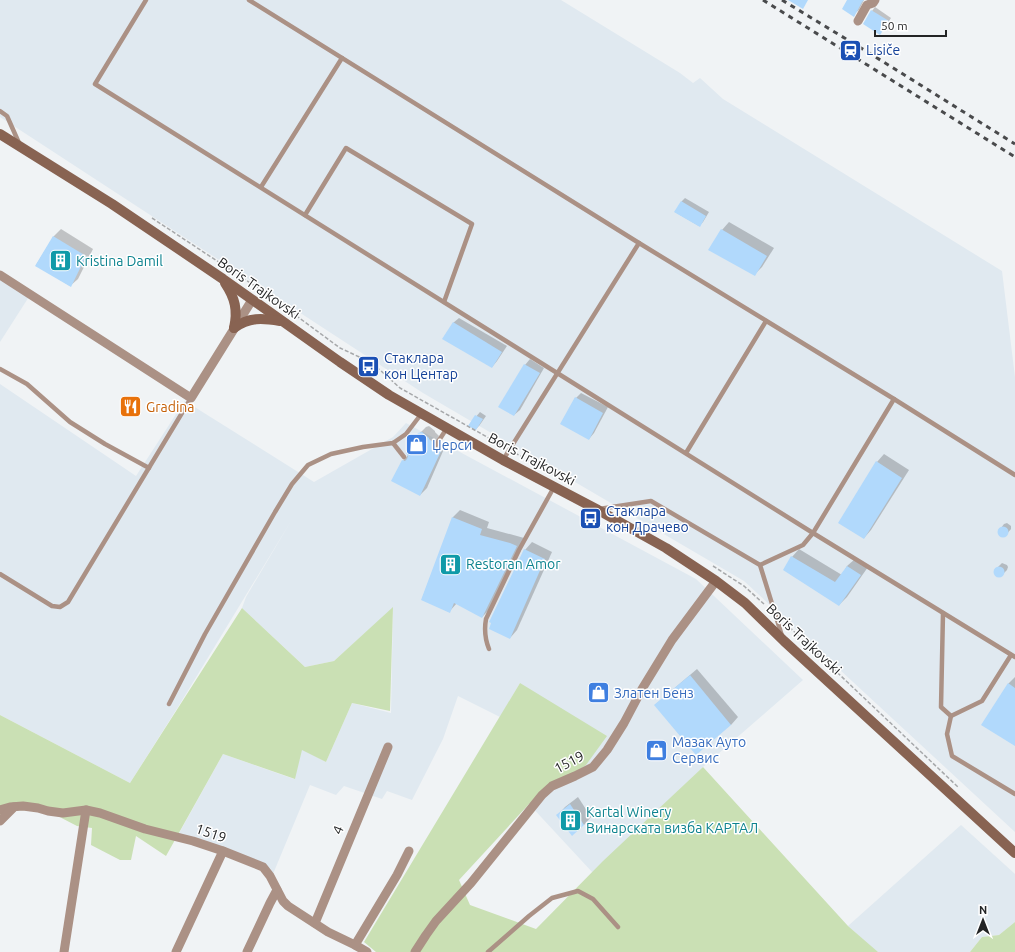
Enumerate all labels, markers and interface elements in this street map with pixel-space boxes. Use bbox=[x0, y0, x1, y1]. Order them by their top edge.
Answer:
scale bar bbox=[875, 12, 946, 38]
text: 50 m bbox=[881, 19, 908, 32]
station icon: Lisiče bbox=[838, 37, 864, 63]
place label: Lisiče bbox=[866, 42, 900, 58]
building icon: Kristina Damil bbox=[48, 248, 74, 274]
place label: Kristina Damil bbox=[76, 253, 163, 269]
street label: Boris Trajkovski bbox=[215, 254, 303, 322]
place label: Стаклара кон Центар bbox=[384, 350, 458, 382]
bus stop icon: Стаклара кон Центар bbox=[355, 353, 381, 379]
restaurant icon: Gradina bbox=[117, 394, 143, 420]
place label: Gradina bbox=[146, 399, 195, 415]
street label: Boris Trajkovski bbox=[486, 429, 578, 489]
shop icon: Џерси bbox=[404, 432, 430, 458]
place label: Џерси bbox=[432, 437, 472, 453]
place label: Стаклара кон Драчево bbox=[606, 503, 689, 535]
bus stop icon: Стаклара кон Драчево bbox=[577, 506, 603, 532]
building icon: Restoran Amor bbox=[438, 551, 464, 577]
place label: Restoran Amor bbox=[466, 556, 561, 572]
street label: Boris Trajkovski bbox=[763, 600, 845, 678]
shop icon: Златен Бенз bbox=[586, 680, 612, 706]
place label: Златен Бенз bbox=[614, 685, 694, 701]
place label: Мазак Ауто Сервис bbox=[672, 734, 746, 766]
shop icon: Мазак Ауто Сервис bbox=[644, 737, 670, 763]
street label: 1519 bbox=[551, 748, 587, 776]
place label: Kartal Winery Винарската визба КАРТАЛ bbox=[586, 804, 758, 836]
building icon: Kartal Winery Винарската визба КАРТАЛ bbox=[557, 807, 583, 833]
street label: 1519 bbox=[193, 820, 229, 846]
street label: 4 bbox=[329, 823, 347, 837]
north arrow bbox=[963, 900, 1003, 940]
text: N bbox=[979, 904, 987, 916]

